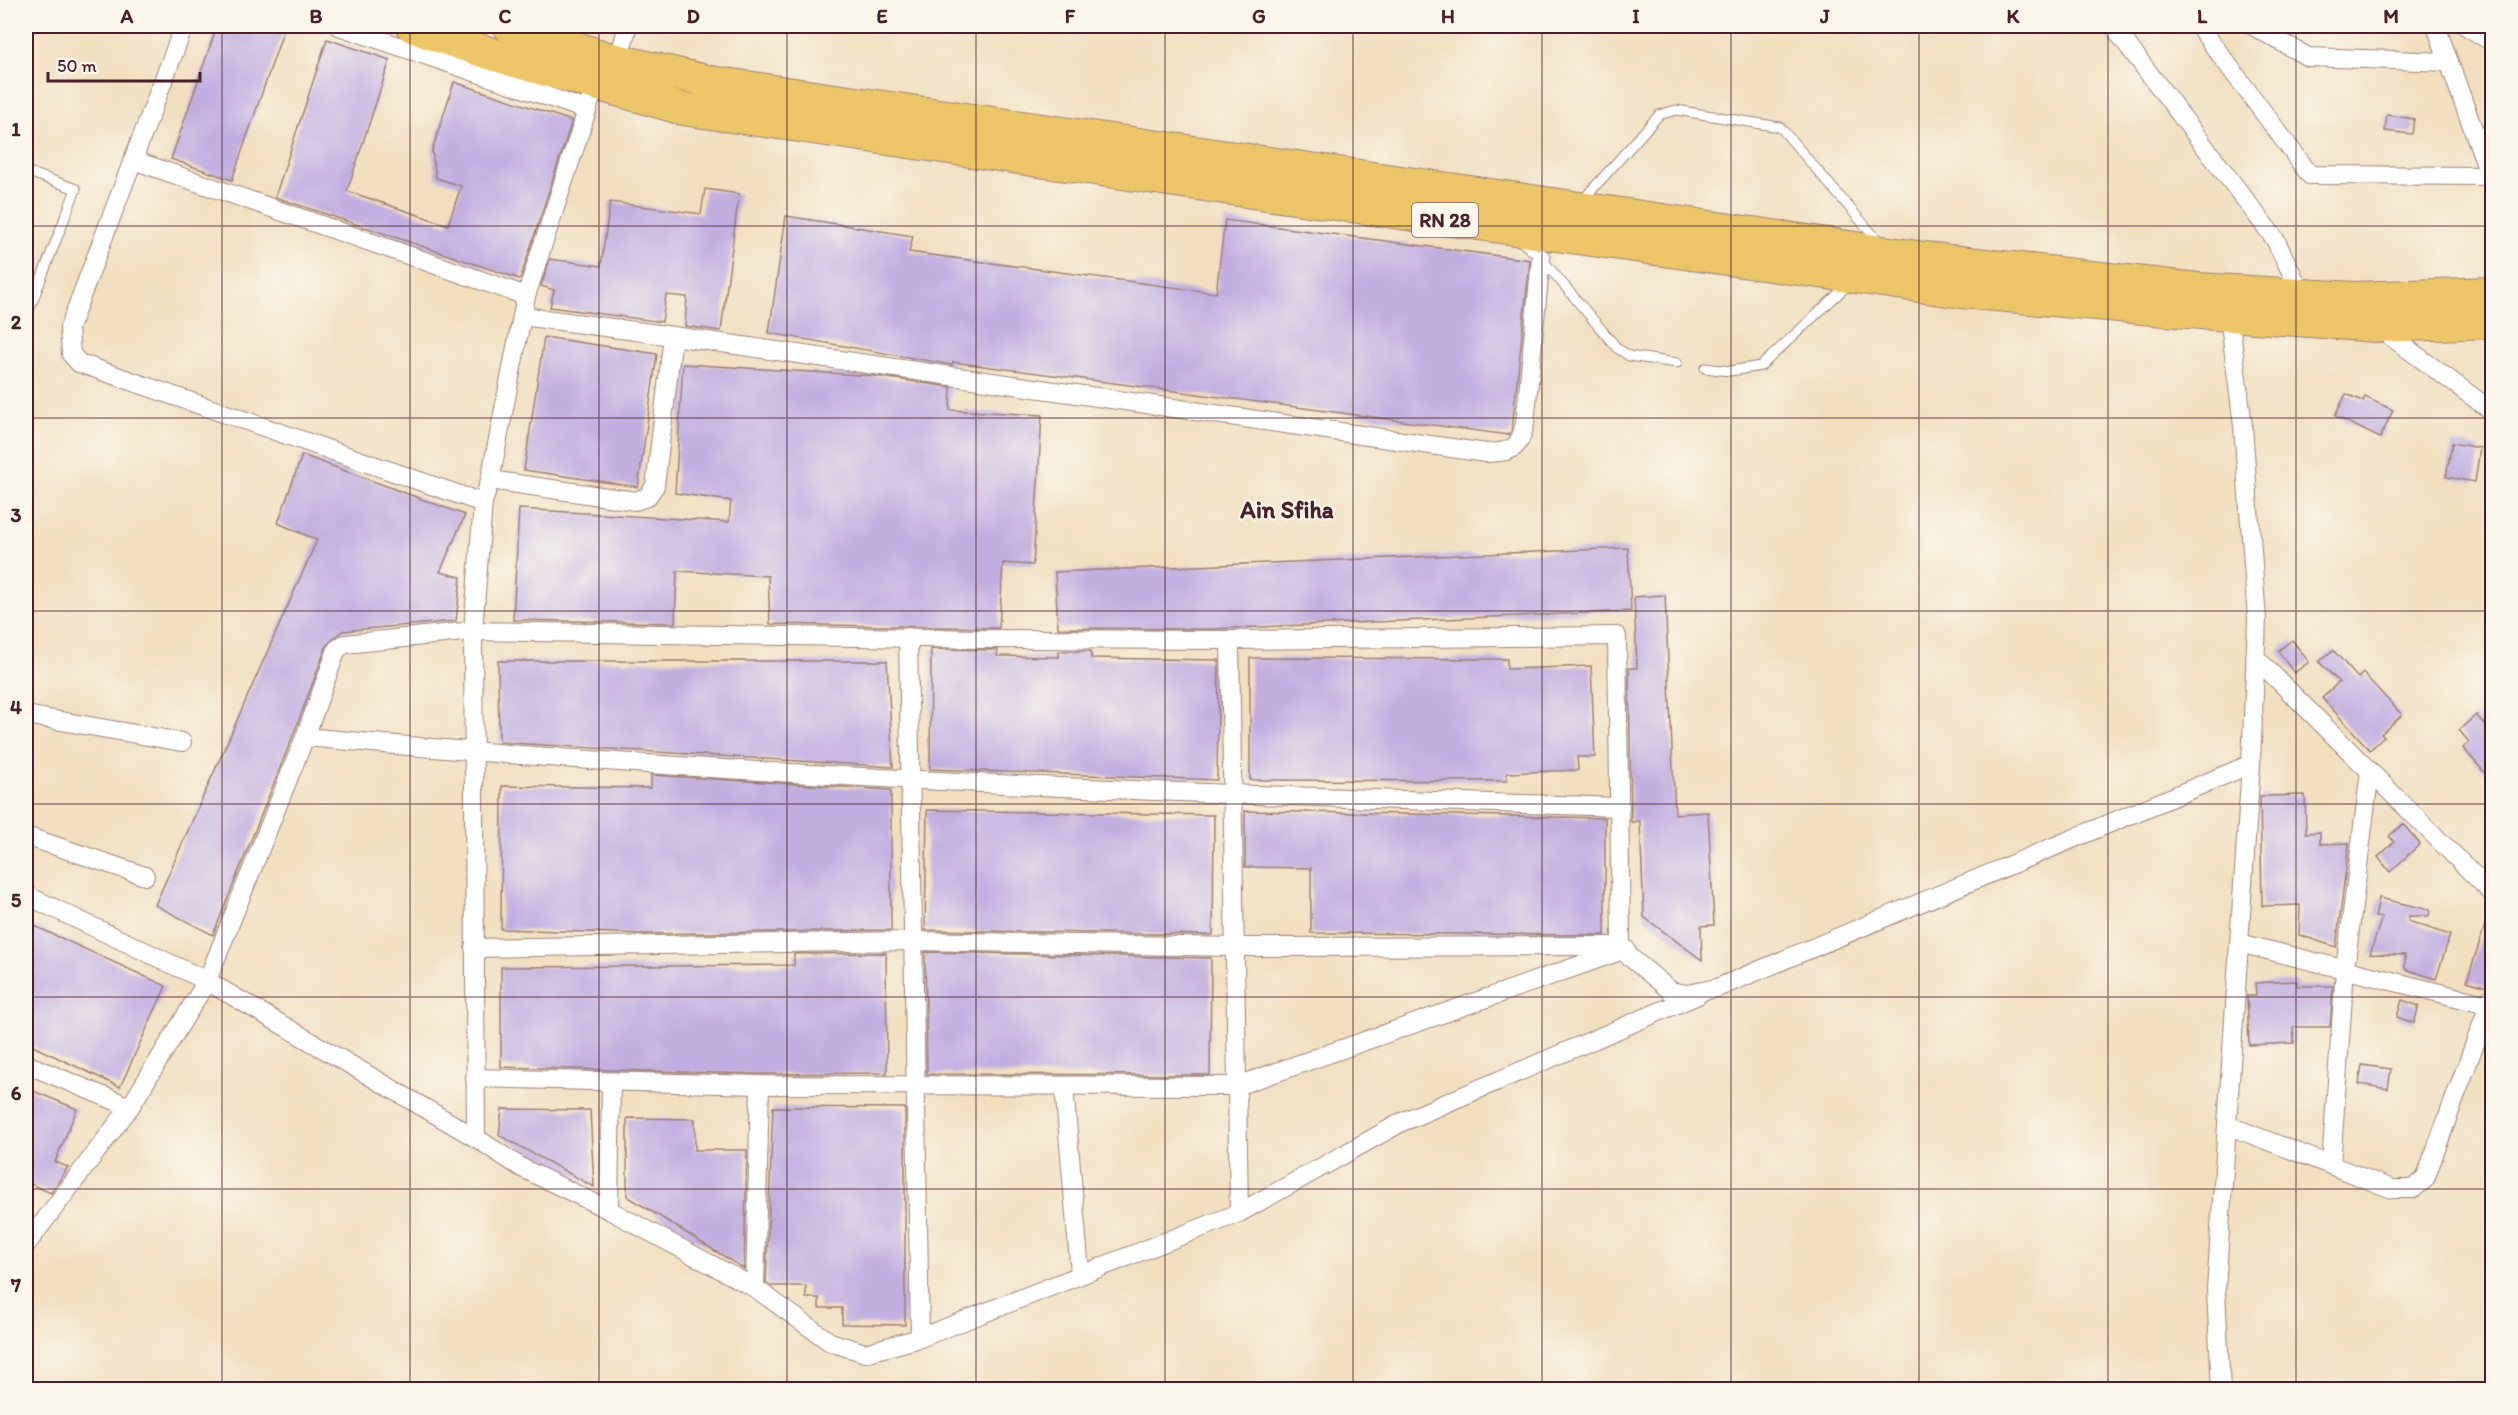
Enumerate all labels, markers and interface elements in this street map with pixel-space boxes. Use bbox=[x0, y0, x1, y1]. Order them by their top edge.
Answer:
text: A bbox=[120, 4, 134, 28]
text: B bbox=[310, 4, 323, 28]
text: C bbox=[499, 4, 512, 28]
text: D bbox=[686, 4, 700, 28]
text: E bbox=[876, 4, 888, 28]
text: F bbox=[1065, 4, 1076, 28]
text: G bbox=[1252, 4, 1266, 28]
text: H bbox=[1441, 4, 1455, 28]
text: I bbox=[1632, 4, 1640, 28]
text: J bbox=[1819, 4, 1830, 28]
text: K bbox=[2007, 4, 2021, 28]
text: L bbox=[2197, 4, 2208, 28]
text: M bbox=[2383, 4, 2399, 28]
scale bar bbox=[48, 45, 200, 83]
text: 50 m bbox=[57, 55, 97, 77]
text: 1 bbox=[11, 117, 21, 141]
road number: RN 28 bbox=[1412, 203, 1478, 237]
text: 2 bbox=[11, 310, 22, 334]
district label: Ain Sfiha bbox=[1239, 495, 1334, 524]
text: 3 bbox=[11, 503, 22, 527]
text: 4 bbox=[10, 695, 22, 719]
text: 5 bbox=[11, 888, 22, 912]
text: 6 bbox=[11, 1081, 22, 1105]
text: 7 bbox=[10, 1273, 21, 1297]

